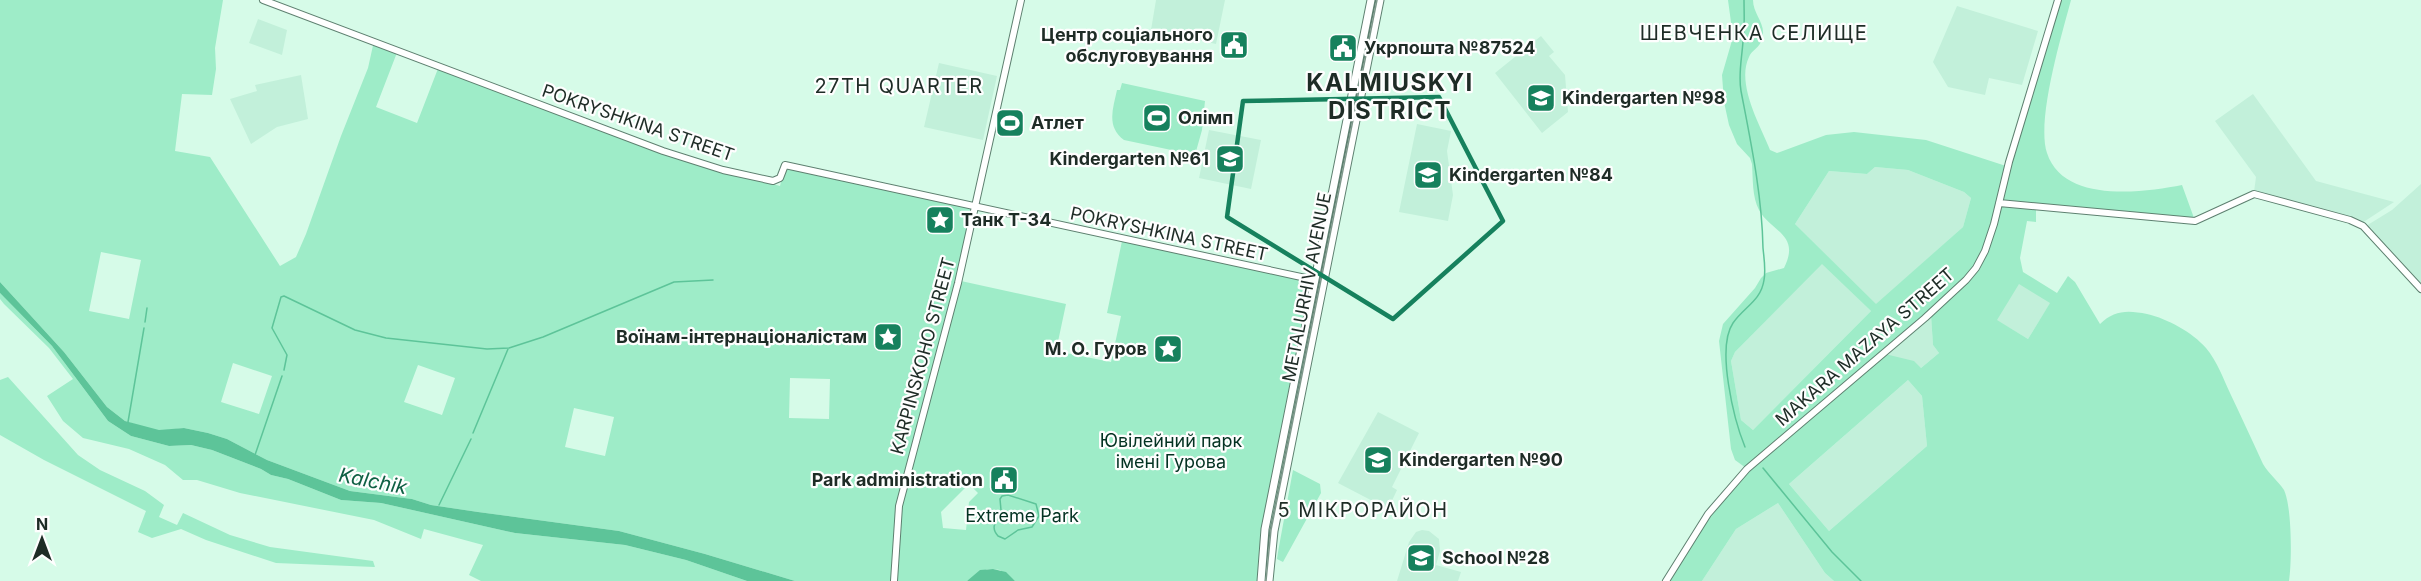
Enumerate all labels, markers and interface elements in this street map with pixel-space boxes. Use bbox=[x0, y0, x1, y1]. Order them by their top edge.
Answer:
district label: ШЕВЧЕНКА СЕЛИЩЕ bbox=[1640, 21, 1868, 45]
place label: Центр соціального обслуговування bbox=[1041, 24, 1213, 66]
public building icon: Центр соціального обслуговування bbox=[1218, 29, 1250, 61]
public building icon: Укрпошта №87524 bbox=[1327, 32, 1359, 64]
place label: Укрпошта №87524 bbox=[1364, 37, 1535, 58]
district label: KALMIUSKYI DISTRICT bbox=[1306, 68, 1474, 125]
district label: 27TH QUARTER bbox=[814, 74, 984, 98]
street label: POKRYSHKINA STREET bbox=[539, 80, 737, 165]
school or university icon: Kindergarten №98 bbox=[1525, 82, 1557, 114]
place label: Kindergarten №98 bbox=[1562, 87, 1725, 108]
sports icon: Олімп bbox=[1141, 102, 1173, 134]
sports icon: Атлет bbox=[994, 107, 1026, 139]
place label: Олімп bbox=[1178, 107, 1233, 128]
place label: Атлет bbox=[1031, 112, 1084, 133]
school or university icon: Kindergarten №61 bbox=[1214, 143, 1246, 175]
place label: Kindergarten №61 bbox=[1049, 148, 1209, 169]
school or university icon: Kindergarten №84 bbox=[1412, 159, 1444, 191]
place label: Kindergarten №84 bbox=[1449, 164, 1613, 185]
street label: METALURHIV AVENUE bbox=[1278, 190, 1335, 383]
street label: POKRYSHKINA STREET bbox=[1068, 202, 1270, 265]
place icon: Танк Т-34 bbox=[924, 204, 956, 236]
place label: Танк Т-34 bbox=[961, 209, 1051, 230]
street label: KARPINSKOHO STREET bbox=[886, 255, 959, 457]
street label: MAKARA MAZAYA STREET bbox=[1771, 263, 1958, 430]
place icon: Воїнам-інтернаціоналістам bbox=[872, 321, 904, 353]
place label: Воїнам-інтернаціоналістам bbox=[616, 326, 867, 347]
place icon: М. О. Гуров bbox=[1152, 333, 1184, 365]
place label: М. О. Гуров bbox=[1045, 338, 1147, 359]
park label: Ювілейний парк імені Гурова bbox=[1100, 430, 1243, 472]
school or university icon: Kindergarten №90 bbox=[1362, 444, 1394, 476]
place label: Kindergarten №90 bbox=[1399, 449, 1563, 470]
water label: Kalchik bbox=[337, 463, 410, 500]
public building icon: Park administration bbox=[988, 464, 1020, 496]
place label: Park administration bbox=[812, 469, 983, 490]
district label: 5 МІКРОРАЙОН bbox=[1277, 497, 1449, 522]
park label: Extreme Park bbox=[965, 505, 1079, 526]
north arrow bbox=[12, 509, 72, 569]
text: N bbox=[36, 514, 48, 534]
school or university icon: School №28 bbox=[1405, 542, 1437, 574]
place label: School №28 bbox=[1442, 547, 1550, 568]

